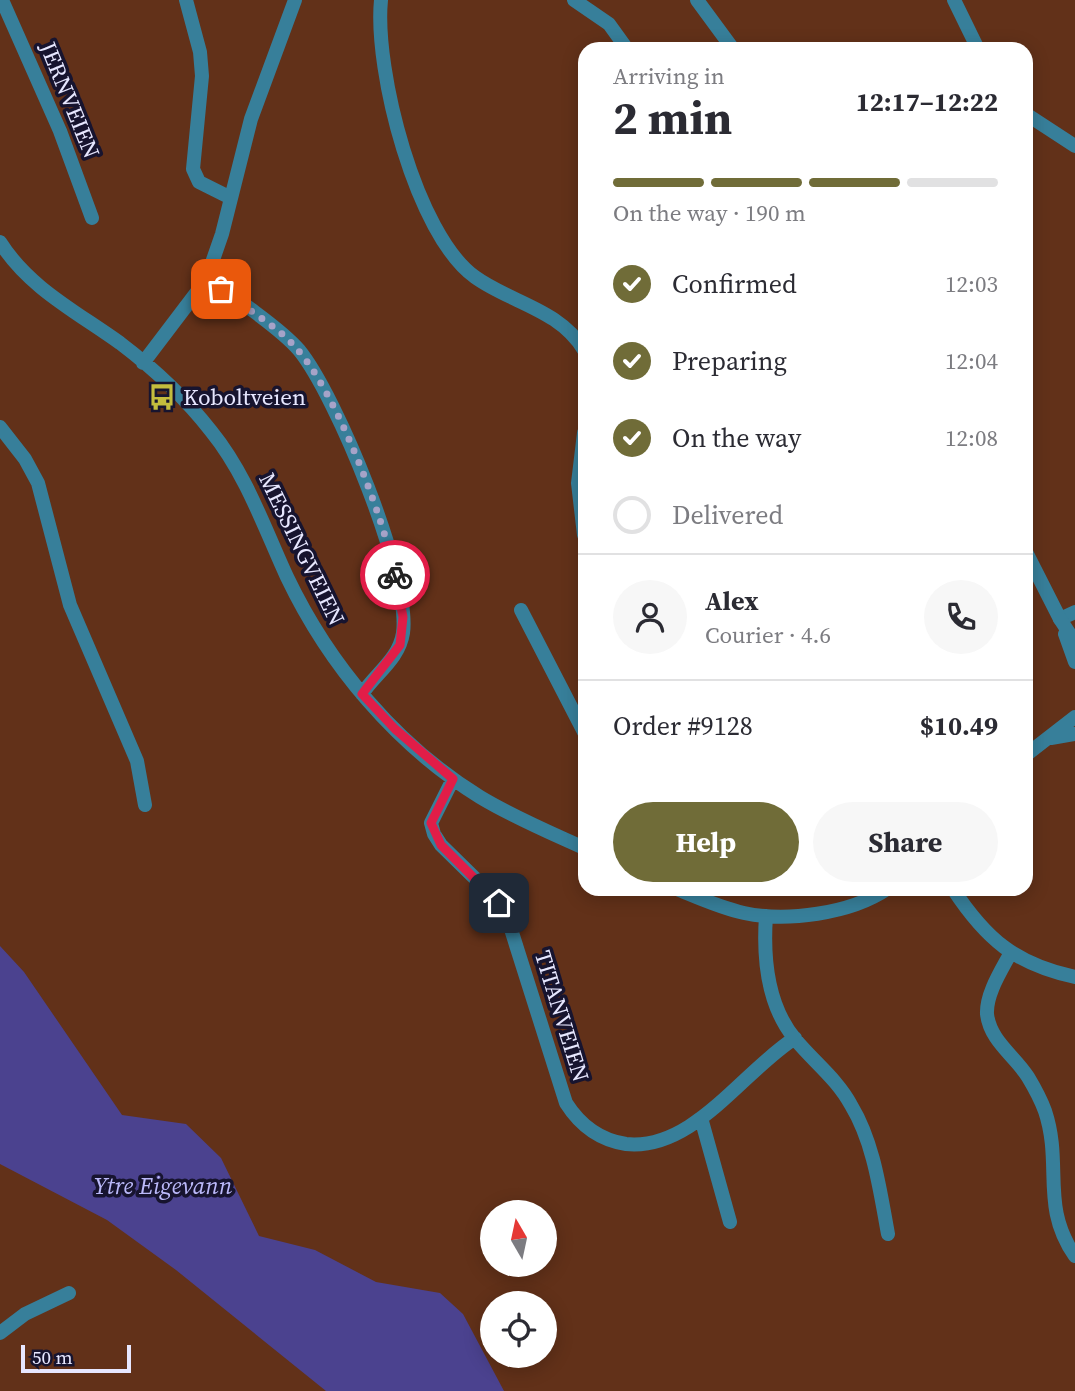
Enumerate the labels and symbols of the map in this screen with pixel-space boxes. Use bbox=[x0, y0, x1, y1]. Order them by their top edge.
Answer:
street label: JERNVEIEN bbox=[32, 36, 108, 163]
pin bbox=[191, 259, 251, 319]
place label: Koboltveien bbox=[183, 381, 306, 413]
bus stop icon: Koboltveien bbox=[147, 382, 177, 412]
street label: MESSINGVEIEN bbox=[251, 467, 353, 631]
courier bbox=[360, 540, 430, 610]
pin bbox=[469, 873, 529, 933]
street label: TITANVEIEN bbox=[527, 947, 597, 1085]
water label: Ytre Eigevann bbox=[94, 1169, 233, 1202]
north arrow bbox=[480, 1200, 556, 1278]
scale bar bbox=[21, 1342, 131, 1374]

